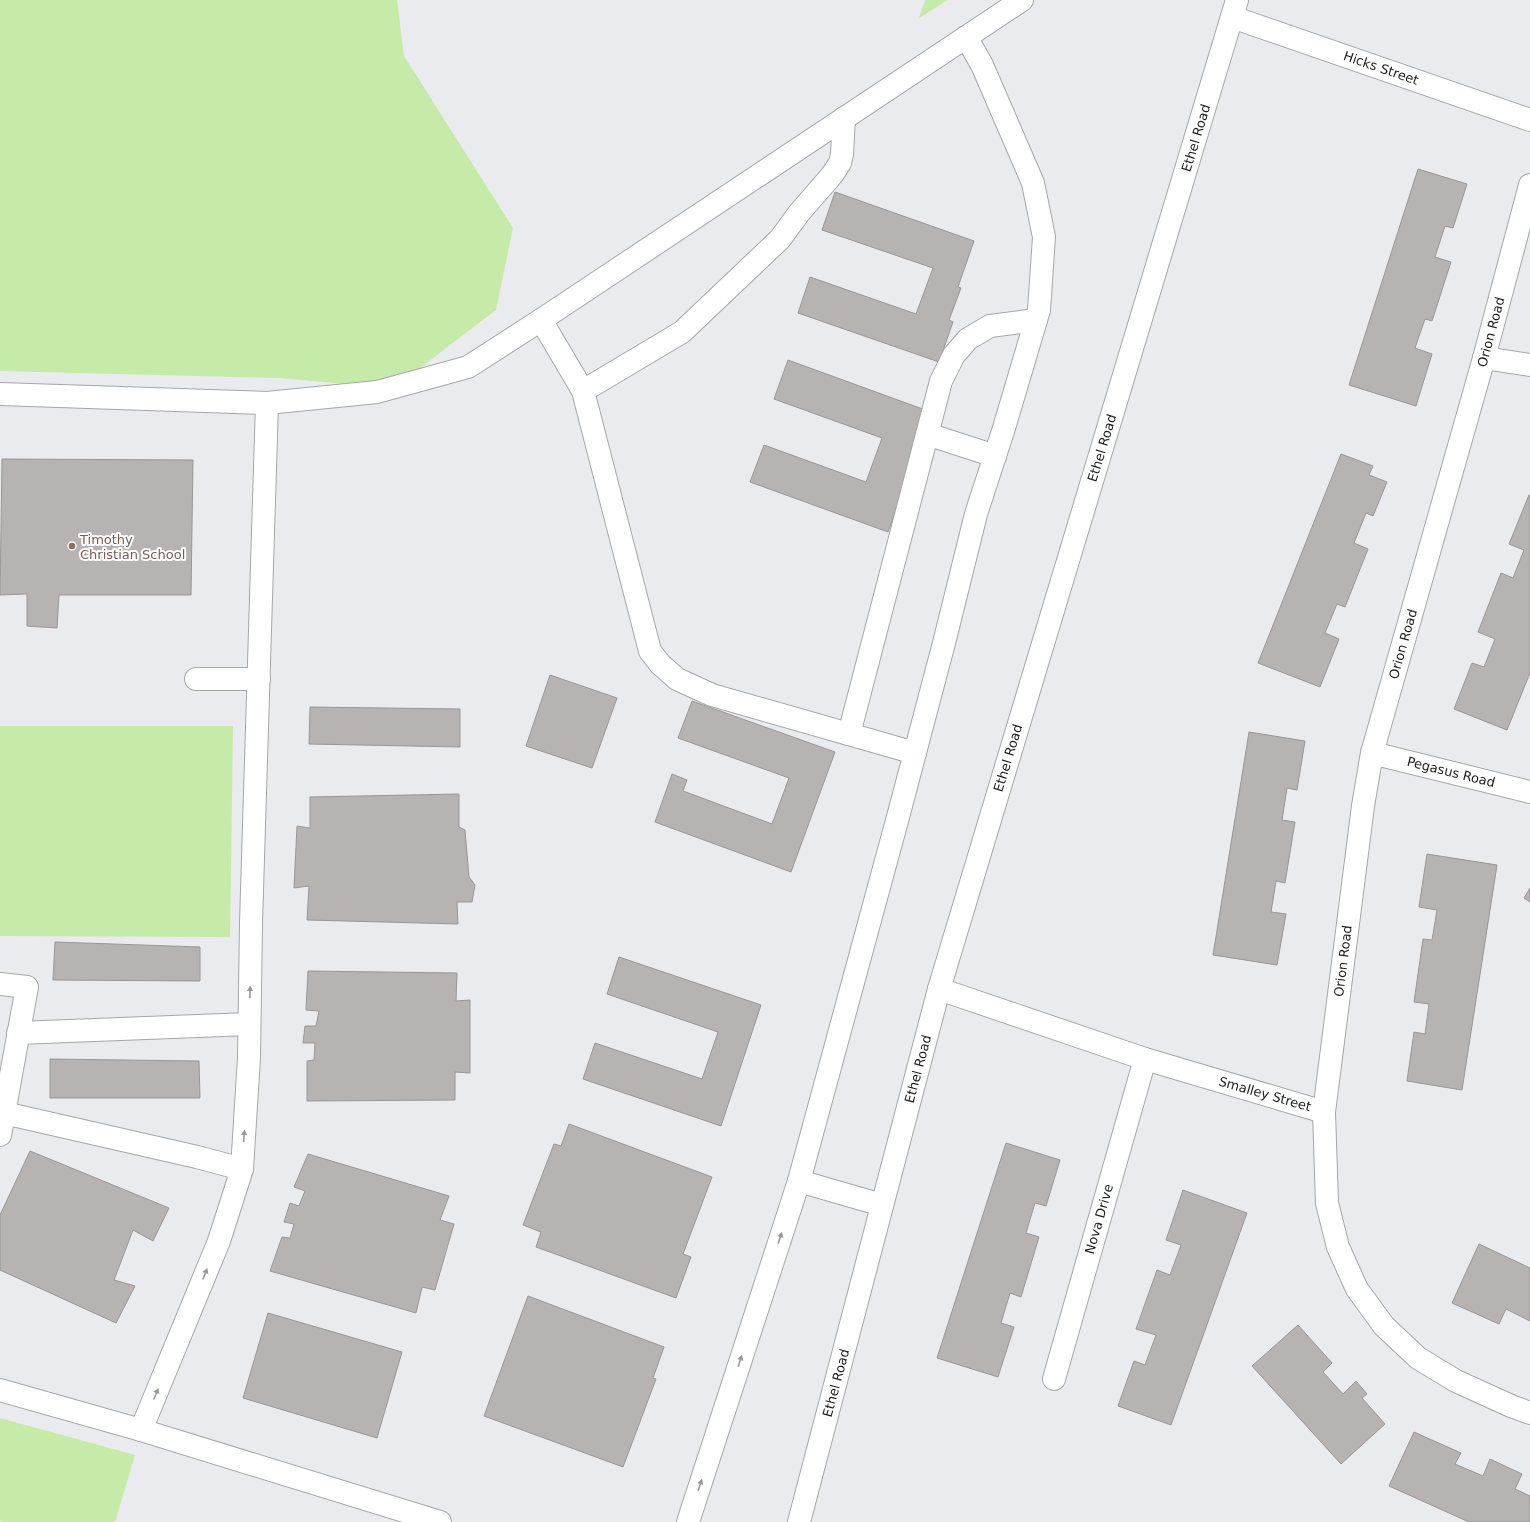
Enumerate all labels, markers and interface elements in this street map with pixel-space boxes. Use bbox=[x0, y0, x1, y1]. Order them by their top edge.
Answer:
street label: Hicks Street bbox=[1341, 48, 1421, 88]
street label: Ethel Road bbox=[1179, 102, 1213, 174]
street label: Orion Road bbox=[1474, 295, 1508, 369]
street label: Ethel Road bbox=[1085, 412, 1119, 484]
place label: Timothy Christian School bbox=[79, 532, 185, 562]
marker: Timothy Christian School bbox=[67, 541, 77, 551]
street label: Orion Road bbox=[1386, 607, 1420, 681]
street label: Ethel Road bbox=[991, 722, 1025, 794]
street label: Pegasus Road bbox=[1405, 754, 1497, 790]
street label: Orion Road bbox=[1331, 924, 1355, 998]
one-way arrow bbox=[247, 985, 253, 998]
street label: Ethel Road bbox=[902, 1033, 934, 1105]
street label: Smalley Street bbox=[1217, 1074, 1313, 1114]
one-way arrow bbox=[241, 1130, 248, 1142]
street label: Nova Drive bbox=[1082, 1182, 1116, 1256]
one-way arrow bbox=[778, 1231, 784, 1243]
one-way arrow bbox=[203, 1267, 209, 1279]
street label: Ethel Road bbox=[820, 1347, 852, 1419]
one-way arrow bbox=[738, 1355, 744, 1367]
one-way arrow bbox=[153, 1388, 159, 1399]
one-way arrow bbox=[698, 1479, 704, 1491]

